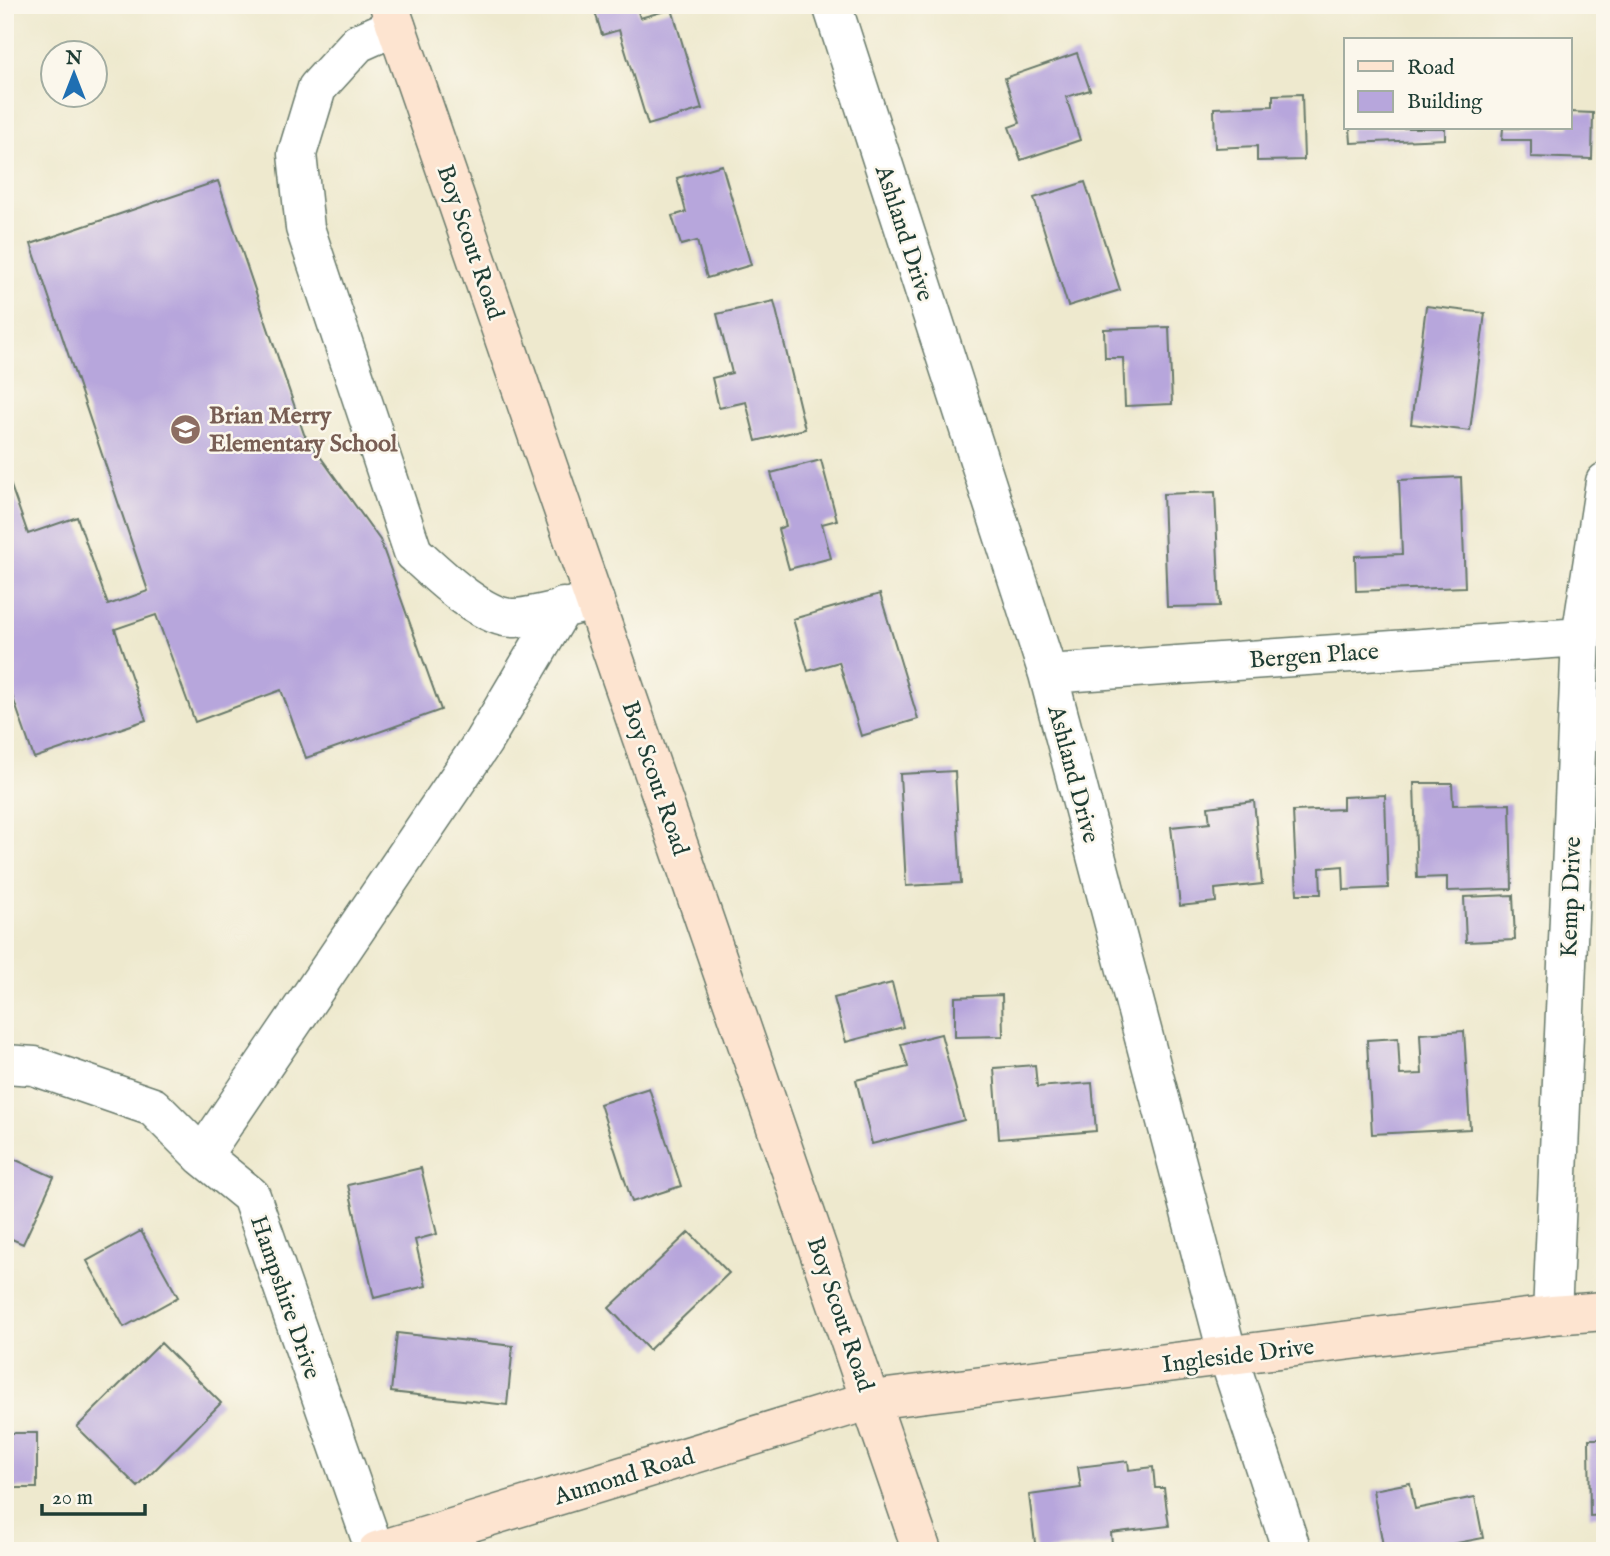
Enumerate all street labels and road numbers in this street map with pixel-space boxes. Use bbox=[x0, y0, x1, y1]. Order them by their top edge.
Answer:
street label: Boy Scout Road bbox=[429, 161, 511, 324]
street label: Ashland Drive bbox=[867, 161, 940, 305]
street label: Bergen Place bbox=[1248, 637, 1380, 676]
street label: Boy Scout Road bbox=[614, 697, 696, 860]
street label: Ashland Drive bbox=[1039, 701, 1106, 847]
street label: Kemp Drive bbox=[1554, 836, 1589, 958]
street label: Hampshire Drive bbox=[242, 1212, 327, 1383]
street label: Boy Scout Road bbox=[799, 1233, 881, 1396]
street label: Ingleside Drive bbox=[1160, 1332, 1316, 1381]
street label: Aumond Road bbox=[550, 1441, 699, 1514]

